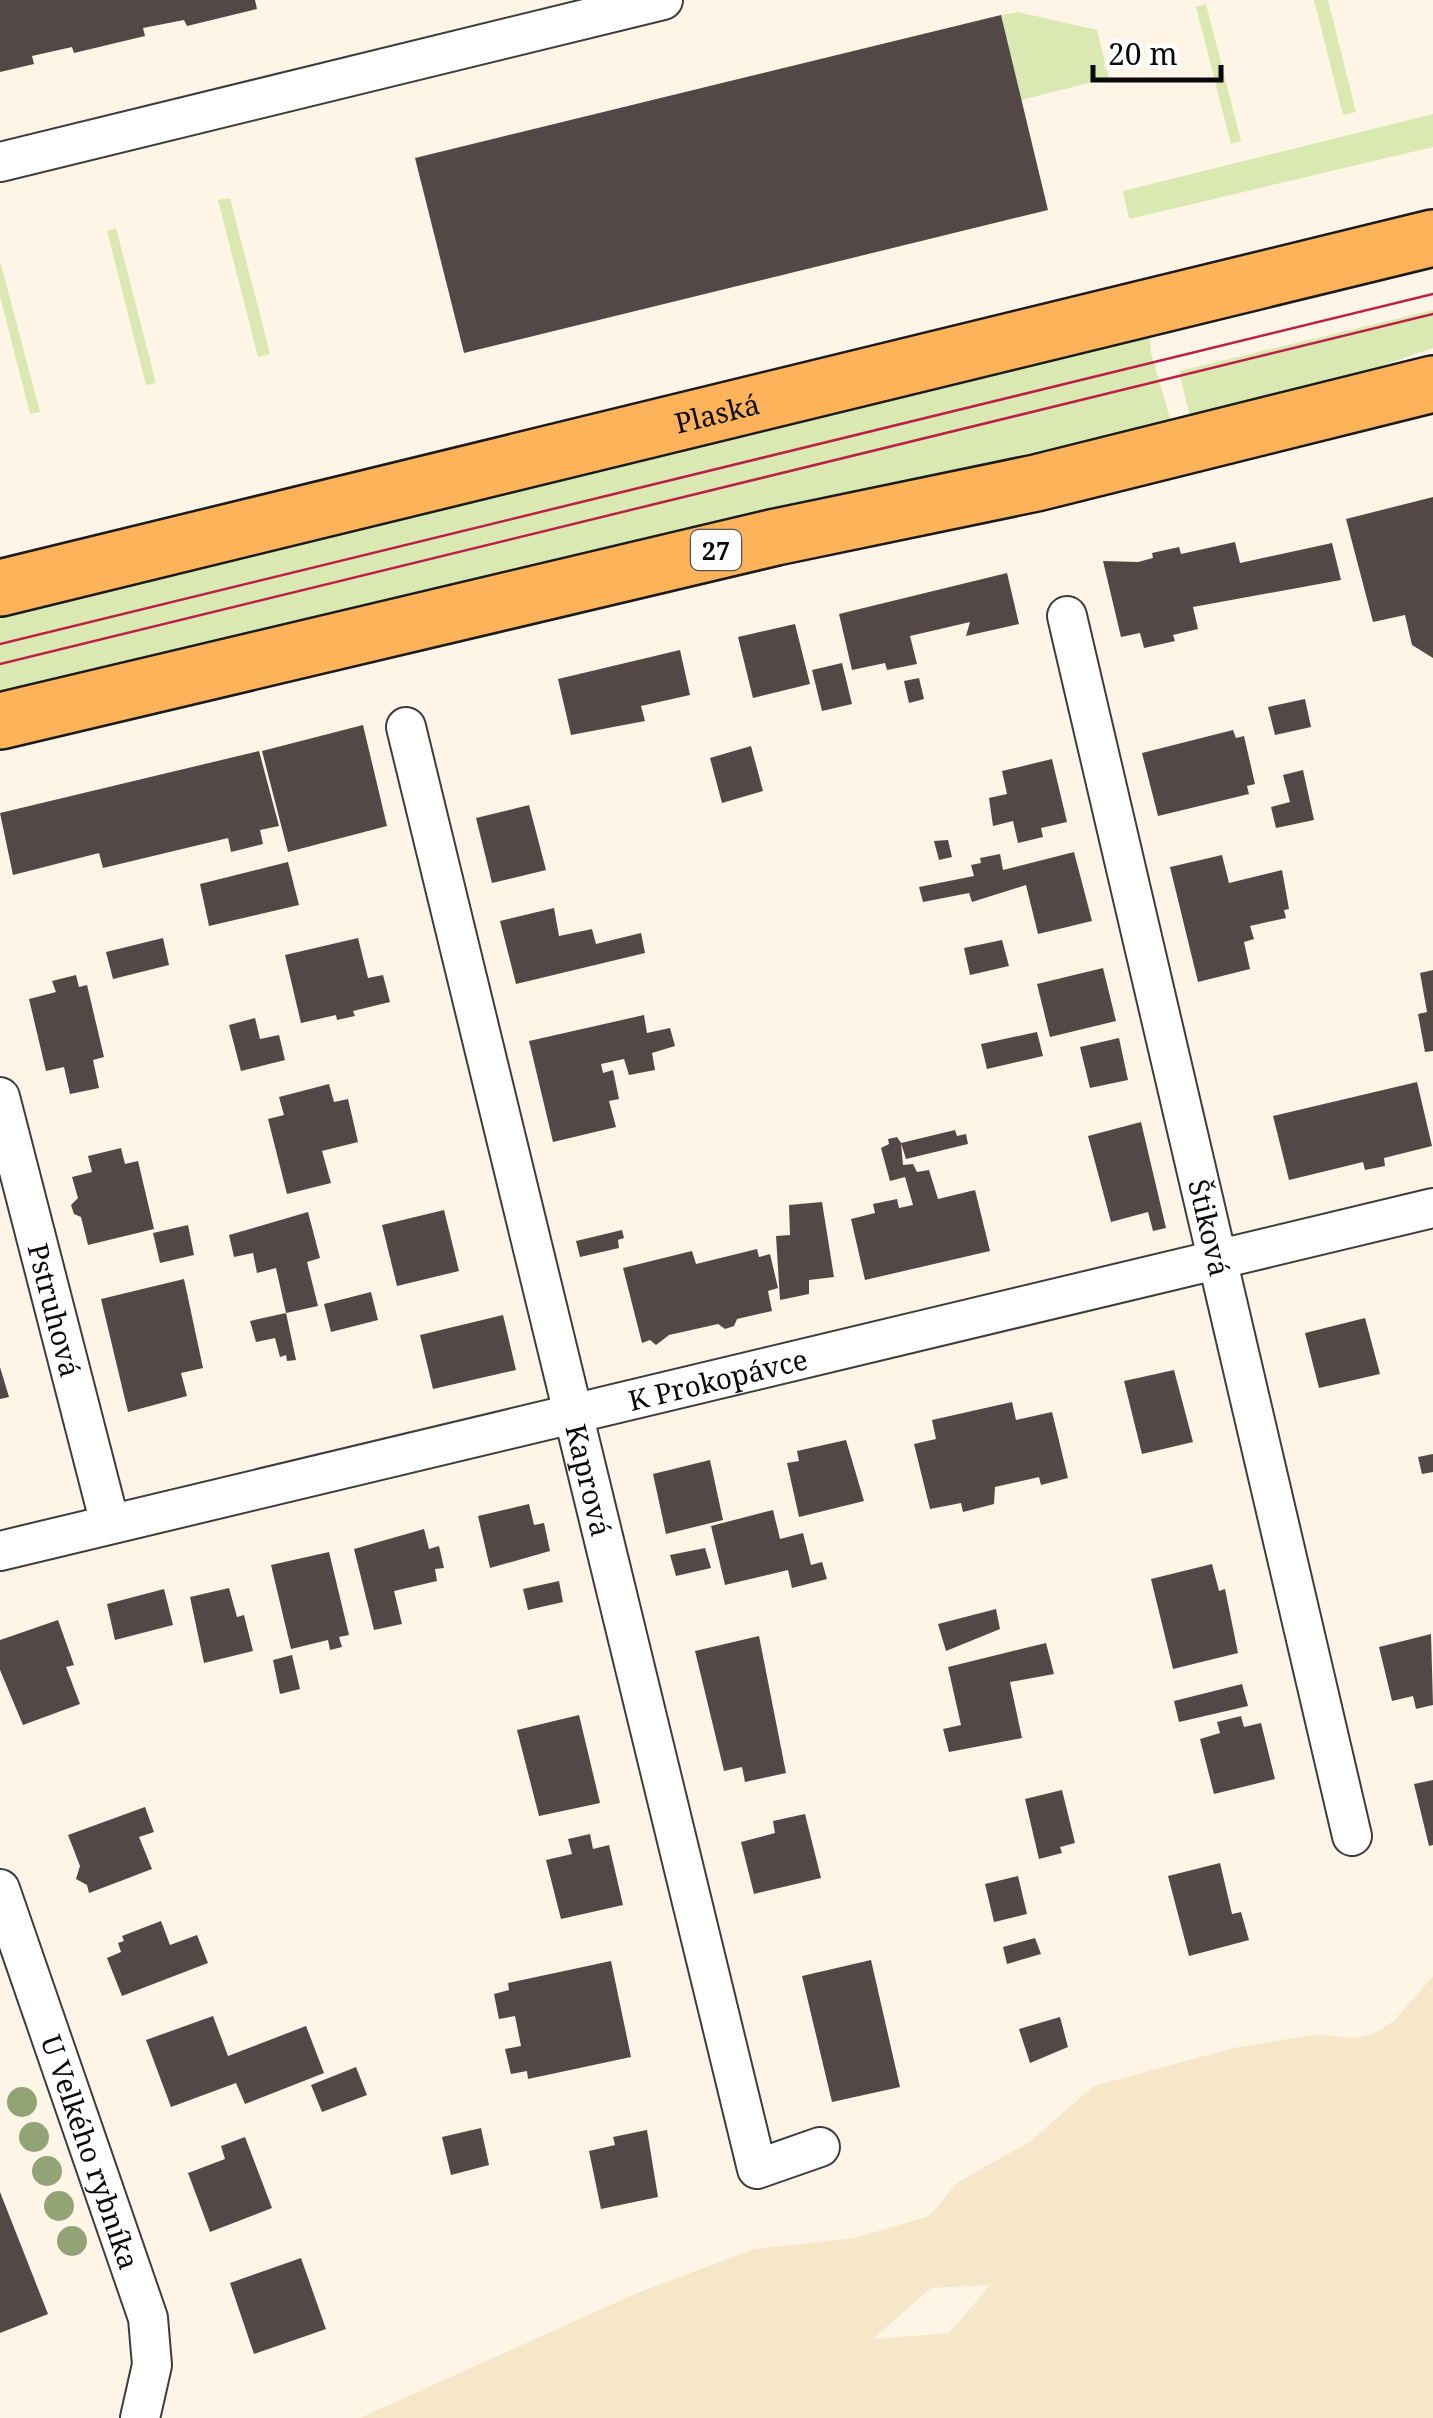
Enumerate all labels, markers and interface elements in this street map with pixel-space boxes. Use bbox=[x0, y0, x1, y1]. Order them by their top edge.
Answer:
scale bar bbox=[1093, 20, 1220, 82]
text: 20 m bbox=[1108, 33, 1178, 74]
street label: Plaská bbox=[671, 384, 763, 442]
road number: 27 bbox=[691, 530, 741, 570]
street label: Štiková bbox=[1180, 1175, 1240, 1280]
street label: Pstruhová bbox=[19, 1239, 90, 1381]
street label: K Prokopávce bbox=[624, 1339, 811, 1419]
street label: Kaprová bbox=[557, 1420, 621, 1540]
street label: U Velkého rybníka bbox=[33, 2029, 149, 2274]

